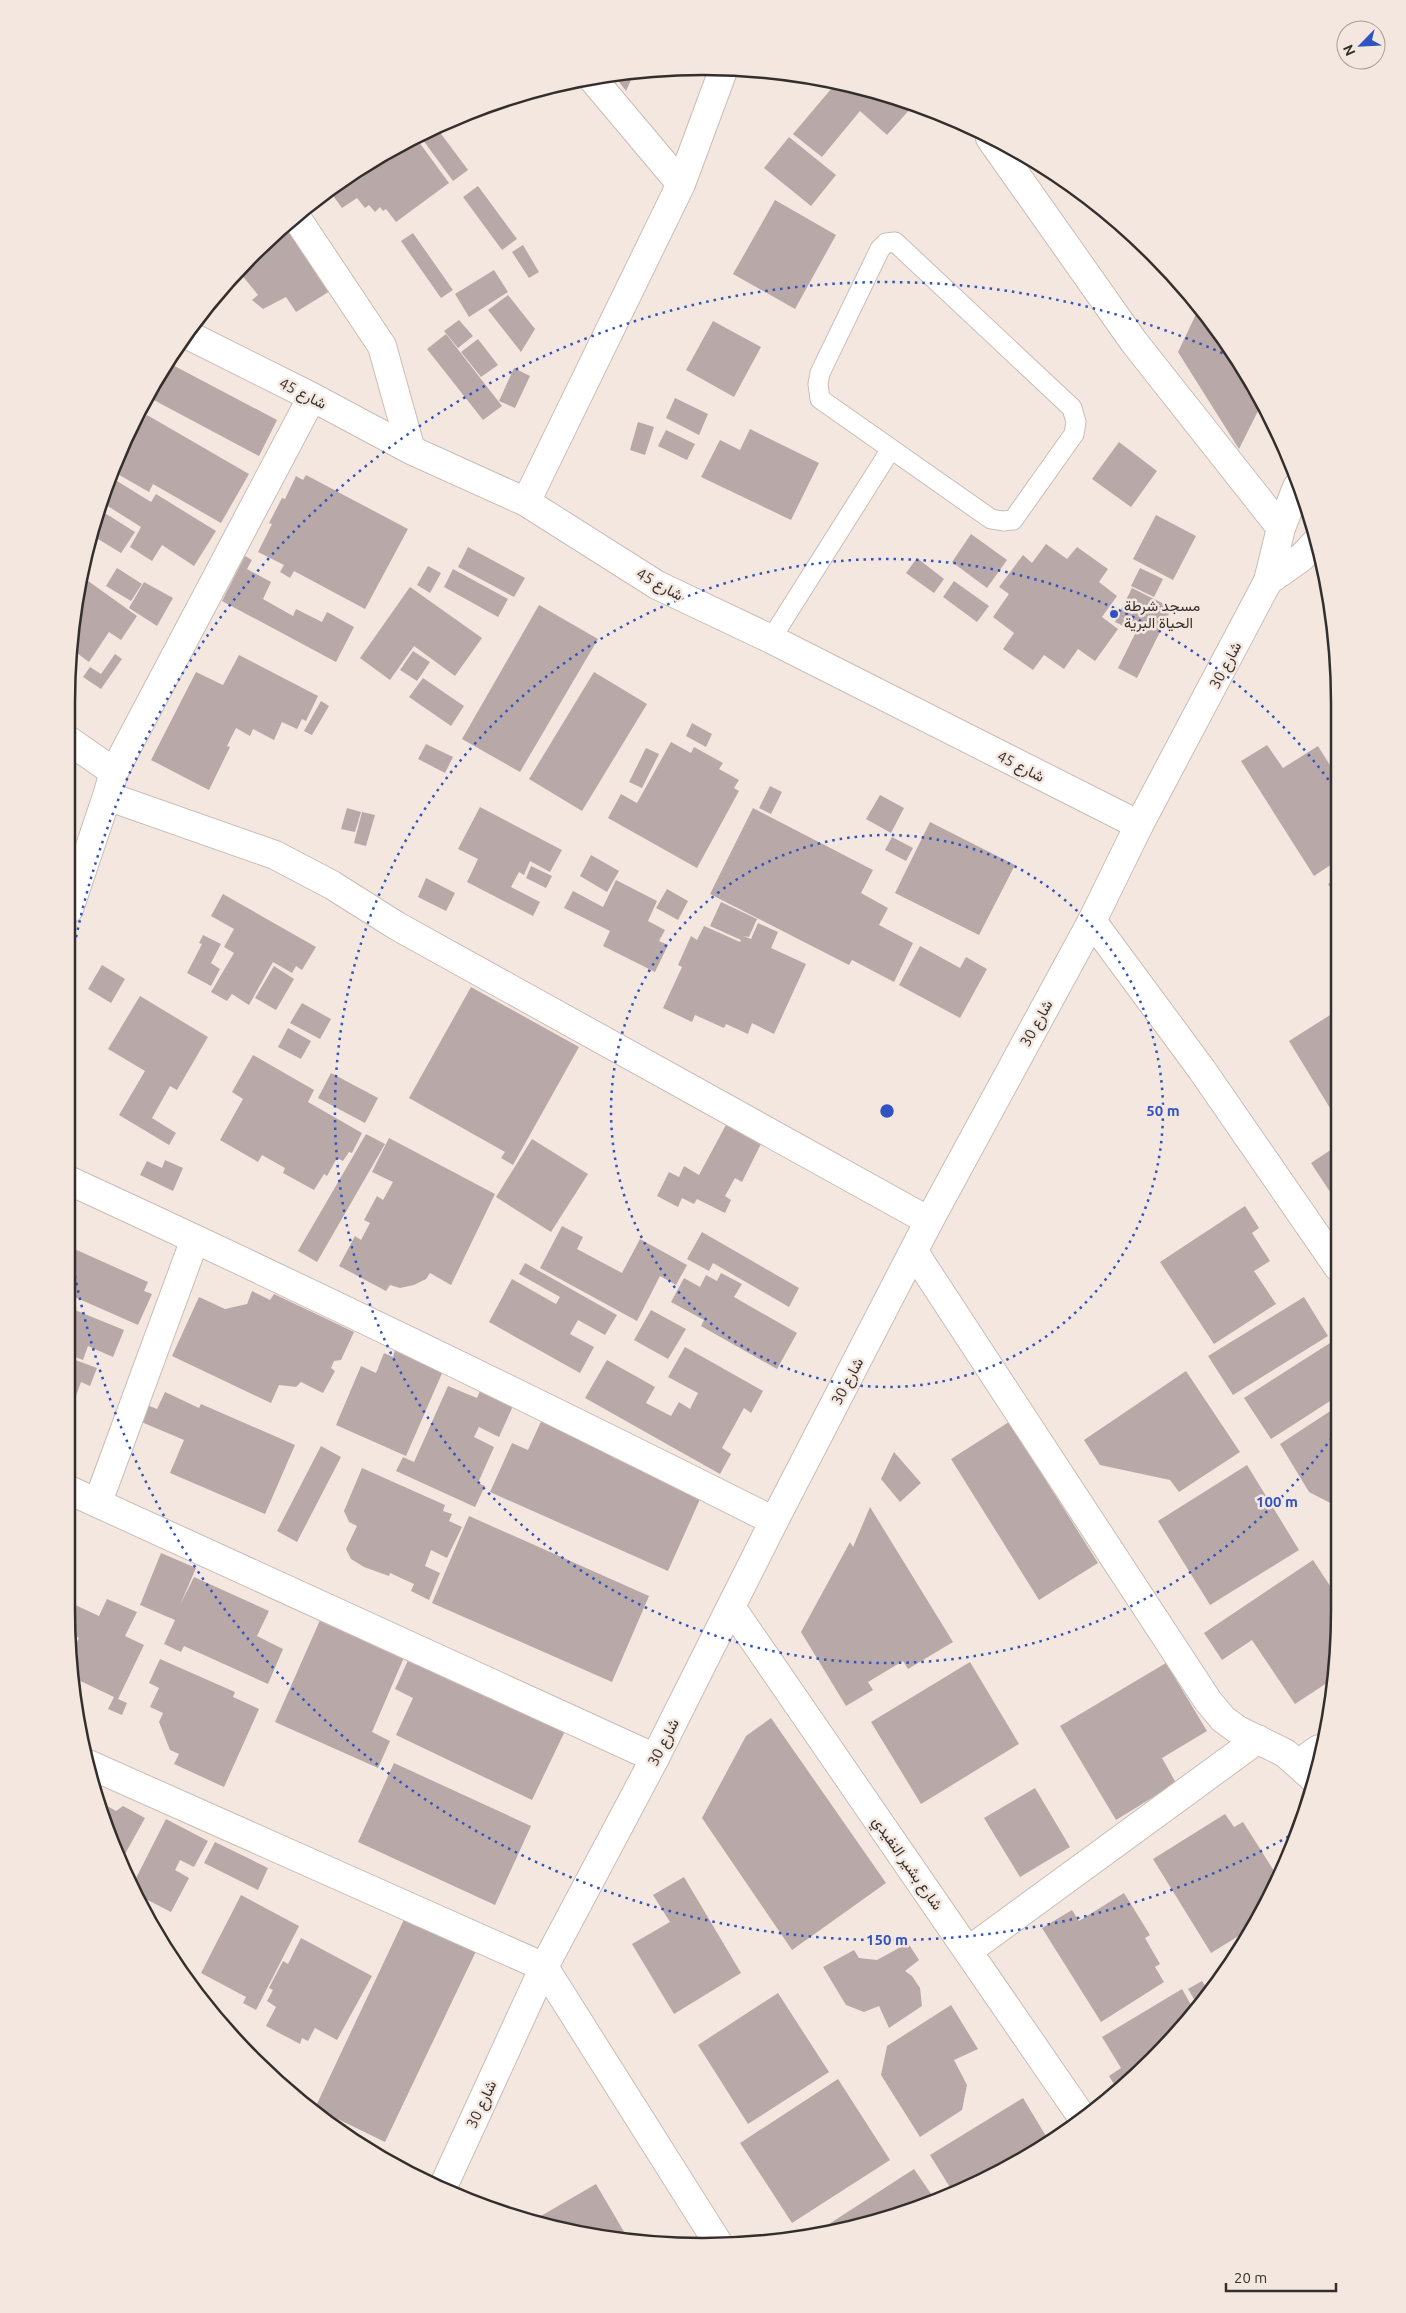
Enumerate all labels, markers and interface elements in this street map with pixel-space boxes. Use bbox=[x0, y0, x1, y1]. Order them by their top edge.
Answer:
north arrow bbox=[1336, 20, 1386, 70]
text: N bbox=[1340, 42, 1359, 58]
street label: شارع 45 bbox=[275, 374, 330, 415]
street label: شارع 45 bbox=[632, 564, 686, 606]
place label: مسجد شرطة الحياة البرية bbox=[1124, 597, 1200, 632]
marker: مسجد شرطة الحياة البرية bbox=[1108, 608, 1120, 620]
street label: شارع 30 bbox=[1206, 639, 1247, 693]
street label: شارع 45 bbox=[993, 747, 1048, 788]
street label: شارع 30 bbox=[1016, 997, 1058, 1051]
centre of rings bbox=[878, 1102, 896, 1120]
text: 50 m bbox=[1146, 1102, 1180, 1119]
street label: شارع 30 bbox=[828, 1355, 869, 1409]
text: 100 m bbox=[1256, 1493, 1298, 1510]
street label: شارع 30 bbox=[644, 1715, 685, 1770]
street label: شارع بشير النفيدي bbox=[865, 1813, 947, 1916]
text: 150 m bbox=[866, 1931, 908, 1948]
street label: شارع 30 bbox=[463, 2077, 502, 2132]
scale bar bbox=[1226, 2260, 1336, 2292]
text: 20 m bbox=[1234, 2269, 1267, 2286]

